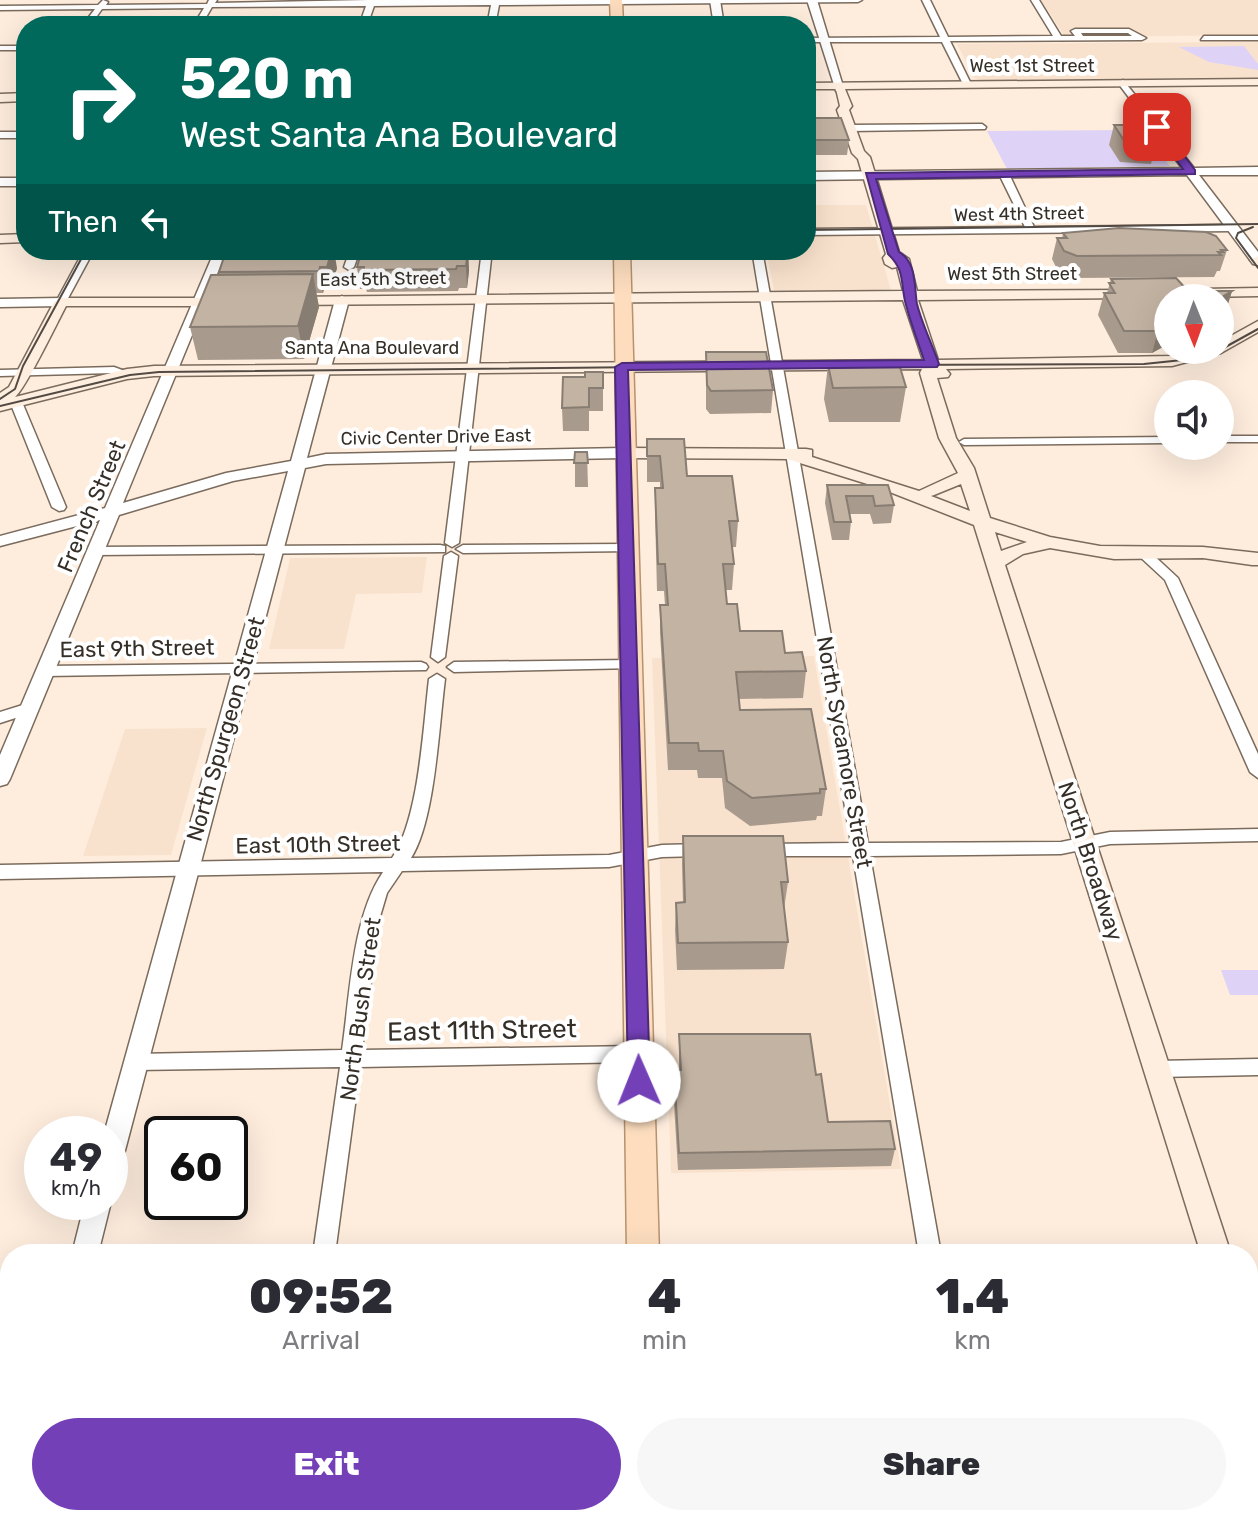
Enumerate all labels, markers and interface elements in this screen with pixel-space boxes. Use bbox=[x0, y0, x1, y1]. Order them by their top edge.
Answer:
text: 520 m bbox=[180, 46, 354, 112]
icon: right bbox=[48, 48, 152, 152]
street label: West 1st Street bbox=[969, 55, 1095, 77]
pin bbox=[1123, 93, 1191, 161]
icon: arrive bbox=[1135, 105, 1179, 149]
text: West Santa Ana Boulevard bbox=[180, 113, 618, 156]
icon: left bbox=[134, 200, 178, 244]
street label: West 4th Street bbox=[954, 202, 1084, 226]
text: Then bbox=[48, 204, 118, 240]
street label: West 5th Street bbox=[947, 263, 1077, 285]
street label: East 5th Street bbox=[320, 267, 446, 291]
north arrow bbox=[1154, 284, 1234, 364]
map controls bbox=[1154, 284, 1234, 460]
street label: Santa Ana Boulevard bbox=[285, 337, 459, 359]
button: sound bbox=[1154, 380, 1234, 460]
street label: Civic Center Drive East bbox=[341, 424, 531, 450]
street label: French Street bbox=[52, 436, 132, 576]
street label: North Spurgeon Street bbox=[180, 613, 271, 844]
street label: East 9th Street bbox=[59, 634, 215, 663]
street label: North Sycamore Street bbox=[811, 634, 878, 871]
street label: North Broadway bbox=[1052, 778, 1129, 944]
street label: East 10th Street bbox=[235, 830, 401, 859]
street label: North Bush Street bbox=[334, 915, 387, 1103]
street label: East 11th Street bbox=[387, 1013, 577, 1048]
position arrow bbox=[597, 1039, 681, 1123]
speed limit sign: 60 bbox=[144, 1116, 248, 1220]
text: 49 bbox=[50, 1134, 102, 1181]
text: km/h bbox=[51, 1176, 101, 1200]
text: 09:52 bbox=[249, 1268, 393, 1325]
text: 4 bbox=[648, 1268, 682, 1325]
text: 1.4 bbox=[936, 1268, 1009, 1325]
text: Arrival bbox=[282, 1325, 360, 1356]
text: min bbox=[642, 1325, 687, 1356]
text: km bbox=[954, 1325, 991, 1356]
button: Exit bbox=[32, 1418, 621, 1510]
button: Share bbox=[637, 1418, 1226, 1510]

